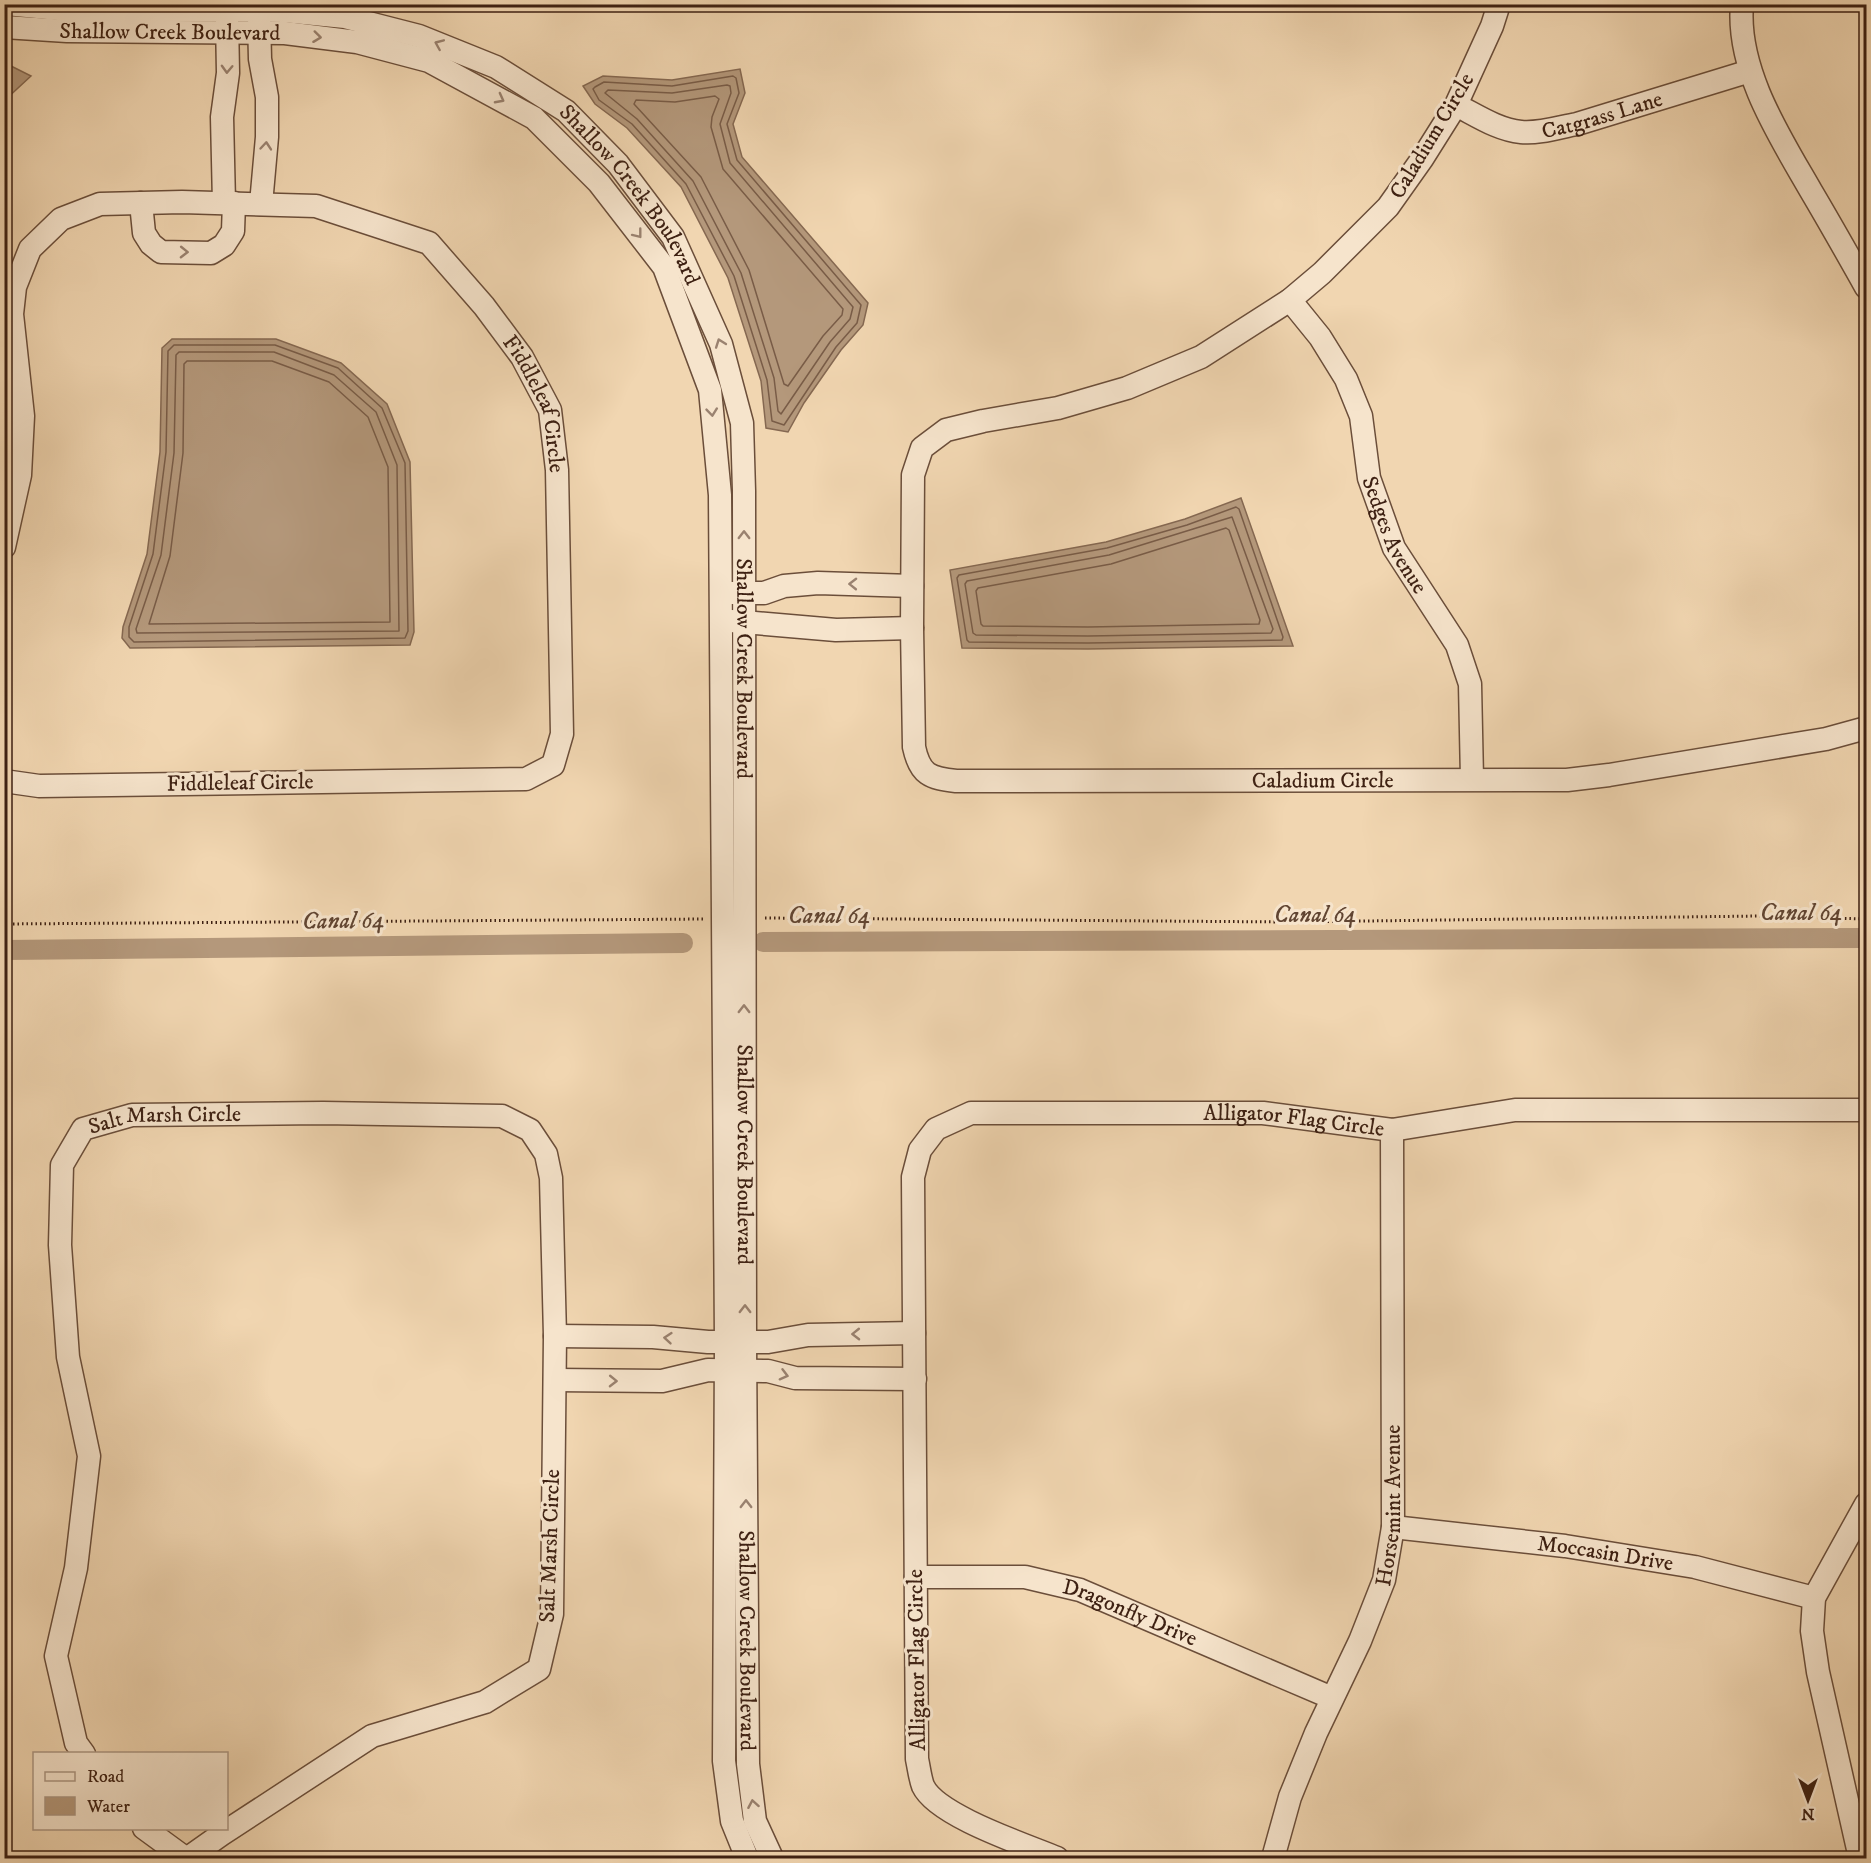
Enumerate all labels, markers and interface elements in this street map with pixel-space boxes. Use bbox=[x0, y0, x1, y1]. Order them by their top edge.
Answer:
street label: Shallow Creek Boulevard bbox=[59, 17, 280, 46]
one-way arrow bbox=[313, 30, 322, 43]
one-way arrow bbox=[434, 39, 445, 51]
one-way arrow bbox=[221, 65, 234, 74]
street label: Caladium Circle bbox=[1384, 68, 1480, 204]
street label: Catgrass Lane bbox=[1539, 85, 1666, 145]
one-way arrow bbox=[494, 92, 504, 103]
street label: Shallow Creek Boulevard bbox=[554, 99, 706, 289]
one-way arrow bbox=[259, 141, 272, 150]
one-way arrow bbox=[631, 227, 642, 238]
one-way arrow bbox=[180, 246, 189, 258]
street label: Fiddleleaf Circle bbox=[497, 330, 571, 474]
one-way arrow bbox=[714, 338, 727, 349]
one-way arrow bbox=[705, 407, 718, 416]
street label: Sedges Avenue bbox=[1356, 473, 1433, 599]
one-way arrow bbox=[738, 530, 750, 539]
street label: Shallow Creek Boulevard bbox=[731, 558, 758, 779]
one-way arrow bbox=[849, 577, 858, 590]
street label: Caladium Circle bbox=[1252, 767, 1394, 794]
street label: Fiddleleaf Circle bbox=[166, 768, 314, 798]
water label: Canal 64 bbox=[1760, 898, 1842, 928]
water label: Canal 64 bbox=[1274, 900, 1356, 930]
water label: Canal 64 bbox=[788, 901, 870, 931]
water label: Canal 64 bbox=[302, 905, 384, 937]
one-way arrow bbox=[738, 1005, 750, 1014]
street label: Shallow Creek Boulevard bbox=[731, 1044, 758, 1265]
street label: Salt Marsh Circle bbox=[85, 1100, 241, 1140]
street label: Alligator Flag Circle bbox=[1203, 1100, 1386, 1142]
one-way arrow bbox=[739, 1305, 751, 1314]
one-way arrow bbox=[851, 1328, 860, 1340]
one-way arrow bbox=[663, 1332, 672, 1345]
one-way arrow bbox=[778, 1367, 788, 1380]
one-way arrow bbox=[609, 1375, 618, 1387]
street label: Horsemint Avenue bbox=[1370, 1425, 1407, 1588]
street label: Salt Marsh Circle bbox=[534, 1469, 566, 1623]
one-way arrow bbox=[740, 1500, 752, 1509]
street label: Shallow Creek Boulevard bbox=[733, 1530, 761, 1751]
street label: Moccasin Drive bbox=[1536, 1530, 1675, 1577]
street label: Alligator Flag Circle bbox=[902, 1569, 932, 1751]
street label: Dragonfly Drive bbox=[1060, 1573, 1201, 1652]
legend bbox=[33, 1752, 228, 1830]
text: Road bbox=[87, 1766, 124, 1788]
north arrow bbox=[1778, 1770, 1838, 1830]
text: Water bbox=[86, 1796, 130, 1818]
one-way arrow bbox=[747, 1799, 759, 1808]
text: N bbox=[1801, 1804, 1815, 1824]

